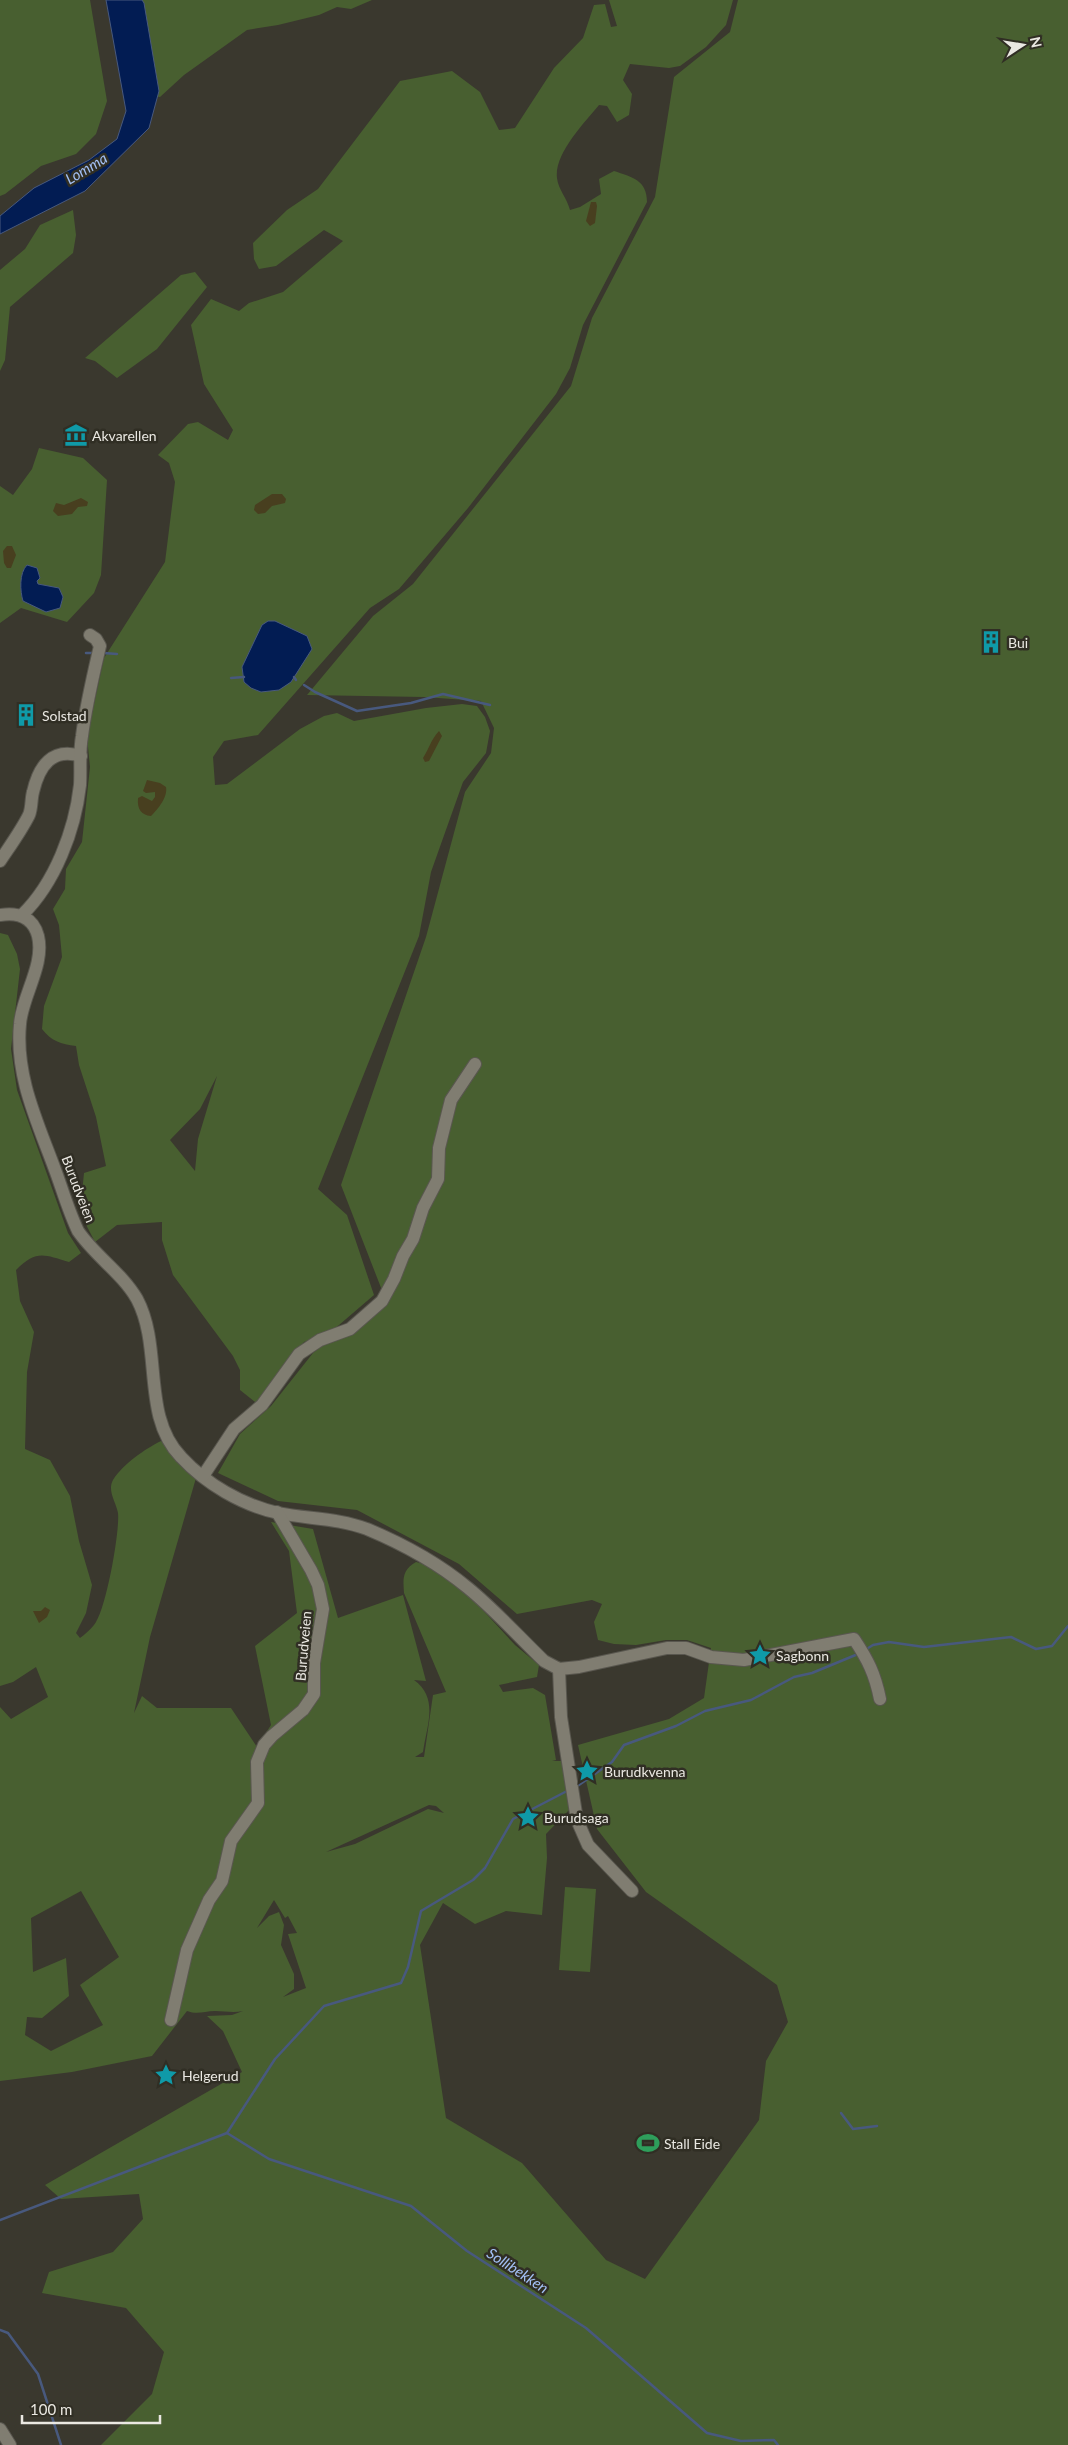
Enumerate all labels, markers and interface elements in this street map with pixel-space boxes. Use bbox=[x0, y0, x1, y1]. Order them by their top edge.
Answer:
north arrow bbox=[998, 20, 1048, 70]
text: N bbox=[1027, 35, 1046, 49]
water label: Lomma bbox=[62, 148, 110, 187]
museum icon: Akvarellen bbox=[63, 422, 89, 448]
place label: Akvarellen bbox=[92, 427, 157, 444]
building icon: Bui bbox=[978, 629, 1004, 655]
place label: Bui bbox=[1008, 634, 1028, 651]
building icon: Solstad bbox=[13, 702, 39, 728]
place label: Solstad bbox=[42, 707, 87, 724]
street label: Burudveien bbox=[58, 1153, 100, 1225]
street label: Burudveien bbox=[291, 1610, 315, 1682]
place icon: Sagbonn bbox=[747, 1642, 773, 1668]
place label: Sagbonn bbox=[776, 1647, 829, 1664]
place icon: Burudkvenna bbox=[574, 1758, 600, 1784]
place label: Burudkvenna bbox=[604, 1763, 686, 1780]
place icon: Burudsaga bbox=[515, 1804, 541, 1830]
place label: Burudsaga bbox=[544, 1809, 609, 1826]
place icon: Helgerud bbox=[153, 2062, 179, 2088]
place label: Helgerud bbox=[182, 2067, 238, 2084]
sports icon: Stall Eide bbox=[635, 2130, 661, 2156]
place label: Stall Eide bbox=[664, 2135, 720, 2152]
water label: Sollibekken bbox=[484, 2243, 552, 2297]
scale bar bbox=[22, 2392, 160, 2424]
text: 100 m bbox=[30, 2400, 72, 2418]

